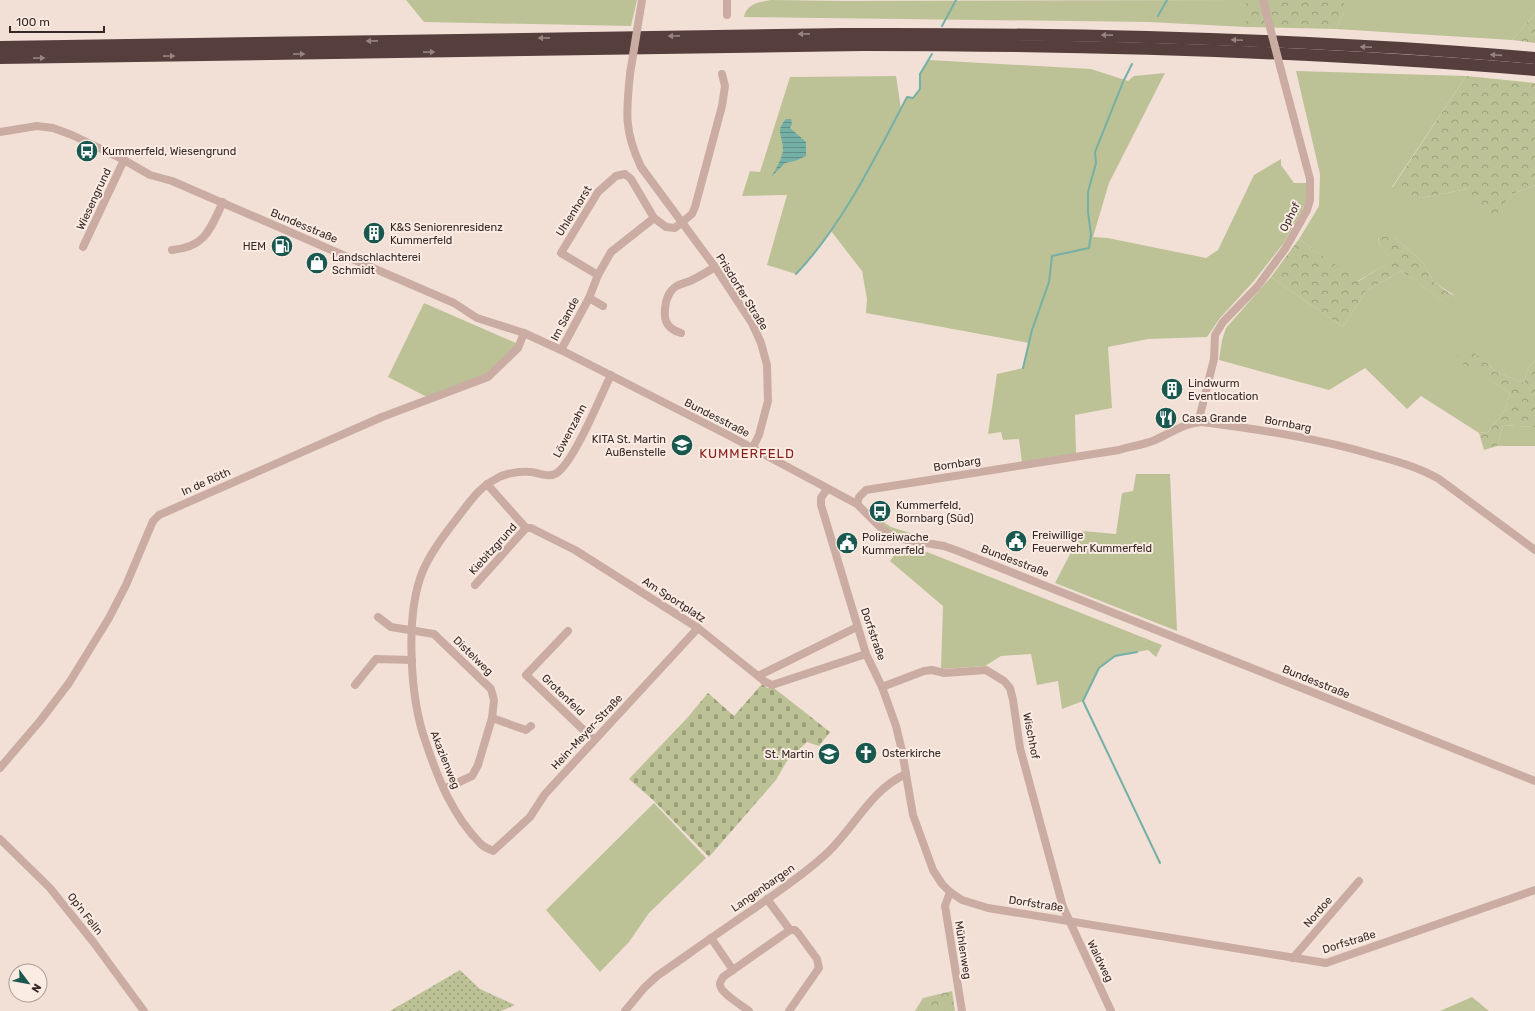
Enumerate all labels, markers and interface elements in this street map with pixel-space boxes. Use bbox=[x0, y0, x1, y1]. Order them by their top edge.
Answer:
scale bar bbox=[10, 8, 104, 34]
text: 100 m bbox=[16, 15, 50, 29]
one-way arrow bbox=[797, 31, 810, 37]
one-way arrow bbox=[1101, 32, 1113, 39]
one-way arrow bbox=[667, 33, 680, 39]
one-way arrow bbox=[537, 35, 550, 41]
one-way arrow bbox=[1230, 37, 1243, 43]
one-way arrow bbox=[365, 38, 378, 44]
one-way arrow bbox=[1360, 43, 1372, 50]
one-way arrow bbox=[423, 49, 436, 55]
one-way arrow bbox=[293, 51, 306, 57]
one-way arrow bbox=[1490, 52, 1502, 59]
one-way arrow bbox=[163, 53, 176, 59]
one-way arrow bbox=[33, 54, 45, 61]
bus stop icon: Kummerfeld, Wiesengrund bbox=[74, 138, 100, 164]
place label: Kummerfeld, Wiesengrund bbox=[102, 145, 236, 158]
street label: Wiesengrund bbox=[74, 166, 114, 232]
street label: Uhlenhorst bbox=[553, 183, 595, 239]
street label: Ophof bbox=[1277, 199, 1303, 234]
street label: Bundesstraße bbox=[268, 206, 340, 246]
building icon: K&S Seniorenresidenz Kummerfeld bbox=[361, 220, 387, 246]
place label: K&S Seniorenresidenz Kummerfeld bbox=[390, 221, 503, 247]
fuel station icon: HEM bbox=[269, 233, 295, 259]
place label: HEM bbox=[243, 240, 266, 253]
shop icon: Landschlachterei Schmidt bbox=[304, 250, 330, 276]
place label: Landschlachterei Schmidt bbox=[332, 251, 421, 277]
street label: Prisdorfer Straße bbox=[713, 251, 771, 333]
street label: Im Sande bbox=[548, 295, 582, 343]
building icon: Lindwurm Eventlocation bbox=[1159, 376, 1185, 402]
place label: Lindwurm Eventlocation bbox=[1188, 377, 1258, 403]
street label: Bundesstraße bbox=[682, 396, 752, 440]
street label: Löwenzahn bbox=[550, 402, 590, 460]
restaurant icon: Casa Grande bbox=[1153, 405, 1179, 431]
place label: Casa Grande bbox=[1182, 412, 1247, 425]
street label: Bornbarg bbox=[1263, 413, 1313, 435]
school or university icon: KITA St. Martin Außenstelle bbox=[669, 432, 695, 458]
place label: KITA St. Martin Außenstelle bbox=[592, 433, 666, 459]
district label: KUMMERFELD bbox=[699, 446, 795, 461]
street label: Bornbarg bbox=[932, 454, 982, 474]
street label: In de Röth bbox=[180, 465, 232, 499]
bus stop icon: Kummerfeld, Bornbarg (Süd) bbox=[867, 498, 893, 524]
place label: Kummerfeld, Bornbarg (Süd) bbox=[896, 499, 974, 525]
street label: Kiebitzgrund bbox=[466, 520, 520, 578]
public building icon: Freiwillige Feuerwehr Kummerfeld bbox=[1003, 528, 1029, 554]
place label: Freiwillige Feuerwehr Kummerfeld bbox=[1032, 529, 1152, 555]
public building icon: Polizeiwache Kummerfeld bbox=[834, 530, 860, 556]
place label: Polizeiwache Kummerfeld bbox=[862, 531, 929, 557]
street label: Bundesstraße bbox=[979, 542, 1051, 580]
street label: Am Sportplatz bbox=[640, 575, 709, 626]
street label: Dorfstraße bbox=[858, 606, 888, 662]
street label: Distelweg bbox=[450, 634, 496, 678]
street label: Bundesstraße bbox=[1280, 663, 1352, 701]
street label: Grotenfeld bbox=[539, 671, 587, 719]
street label: Hein-Meyer-Straße bbox=[549, 692, 625, 772]
street label: Wischhof bbox=[1020, 712, 1042, 761]
street label: Akazienweg bbox=[427, 729, 463, 791]
church icon: Osterkirche bbox=[853, 740, 879, 766]
school or university icon: St. Martin bbox=[816, 741, 842, 767]
place label: Osterkirche bbox=[882, 747, 941, 760]
place label: St. Martin bbox=[765, 748, 814, 761]
street label: Langenbargen bbox=[729, 861, 797, 915]
street label: Op'n Felln bbox=[65, 890, 105, 938]
street label: Dorfstraße bbox=[1008, 893, 1064, 915]
street label: Nordoe bbox=[1301, 894, 1335, 930]
street label: Mühlenweg bbox=[952, 920, 974, 980]
street label: Dorfstraße bbox=[1321, 928, 1377, 956]
street label: Waldweg bbox=[1084, 938, 1116, 984]
north arrow bbox=[8, 963, 48, 1003]
text: N bbox=[28, 981, 44, 995]

